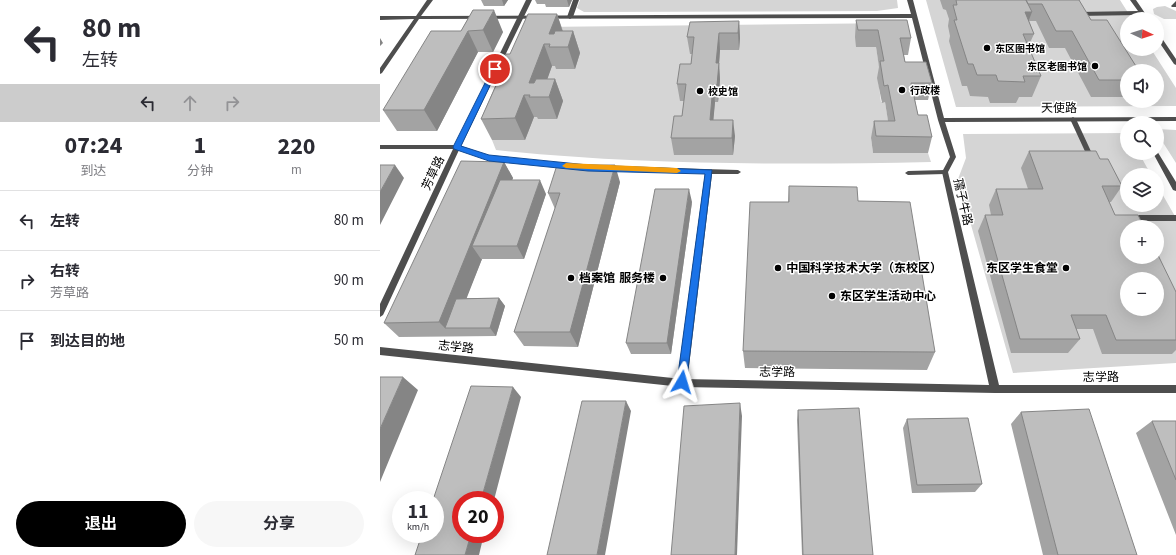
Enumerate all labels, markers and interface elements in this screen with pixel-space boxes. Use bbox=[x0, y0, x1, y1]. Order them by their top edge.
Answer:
text: 80 m bbox=[82, 8, 141, 48]
north arrow bbox=[1120, 12, 1164, 56]
map controls bbox=[1120, 12, 1164, 316]
icon: left bbox=[16, 16, 68, 68]
place label: 东区图书馆 bbox=[995, 42, 1045, 56]
marker: 东区图书馆 bbox=[982, 43, 992, 53]
text: 左转 bbox=[82, 48, 118, 73]
pin bbox=[478, 52, 512, 86]
icon: arrive bbox=[484, 58, 506, 80]
place label: 东区老图书馆 bbox=[1027, 60, 1087, 74]
marker: 东区老图书馆 bbox=[1090, 61, 1100, 71]
button: sound bbox=[1120, 64, 1164, 108]
place label: 行政楼 bbox=[910, 84, 940, 98]
place label: 校史馆 bbox=[708, 85, 738, 99]
marker: 行政楼 bbox=[897, 85, 907, 95]
marker: 校史馆 bbox=[695, 86, 705, 96]
icon: left bbox=[137, 92, 159, 114]
icon: ahead bbox=[179, 92, 201, 114]
icon: right bbox=[221, 92, 243, 114]
street label: 天使路 bbox=[1041, 100, 1077, 117]
button: search bbox=[1120, 116, 1164, 160]
text: 07:24 bbox=[65, 128, 122, 163]
text: 1 bbox=[194, 128, 206, 163]
text: 220 bbox=[277, 129, 315, 164]
street label: 芳草路 bbox=[418, 153, 449, 193]
text: m bbox=[291, 161, 302, 179]
text: 到达 bbox=[80, 162, 106, 180]
text: 分钟 bbox=[187, 162, 213, 180]
button: layers bbox=[1120, 168, 1164, 212]
street label: 孺子牛路 bbox=[949, 177, 976, 227]
icon: left bbox=[16, 210, 38, 232]
text: 80 m bbox=[334, 210, 364, 231]
text: 左转 bbox=[50, 211, 80, 232]
button: + bbox=[1120, 220, 1164, 264]
place label: 中国科学技术大学（东校区） bbox=[786, 260, 942, 277]
place label: 东区学生食堂 bbox=[986, 260, 1058, 277]
text: 右转 bbox=[50, 261, 80, 282]
marker: 中国科学技术大学（东校区） bbox=[773, 263, 783, 273]
marker: 东区学生食堂 bbox=[1061, 263, 1071, 273]
icon: right bbox=[16, 270, 38, 292]
text: 90 m bbox=[334, 270, 364, 291]
place label: 档案馆 bbox=[579, 270, 615, 287]
place label: 服务楼 bbox=[619, 270, 655, 287]
button: − bbox=[1120, 272, 1164, 316]
marker: 档案馆 bbox=[566, 273, 576, 283]
marker: 服务楼 bbox=[658, 273, 668, 283]
text: 芳草路 bbox=[50, 284, 89, 302]
place label: 东区学生活动中心 bbox=[840, 288, 936, 305]
marker: 东区学生活动中心 bbox=[827, 291, 837, 301]
icon: arrive bbox=[16, 330, 38, 352]
text: 50 m bbox=[334, 330, 364, 351]
text: 到达目的地 bbox=[50, 331, 125, 352]
street label: 志学路 bbox=[437, 337, 475, 358]
position arrow bbox=[661, 361, 703, 403]
street label: 志学路 bbox=[759, 364, 795, 381]
street label: 志学路 bbox=[1083, 369, 1119, 386]
speed limit sign: 20 bbox=[452, 491, 504, 543]
text: 11 bbox=[407, 498, 429, 526]
button: 退出 bbox=[16, 501, 186, 547]
button: 分享 bbox=[194, 501, 364, 547]
text: km/h bbox=[407, 520, 429, 534]

